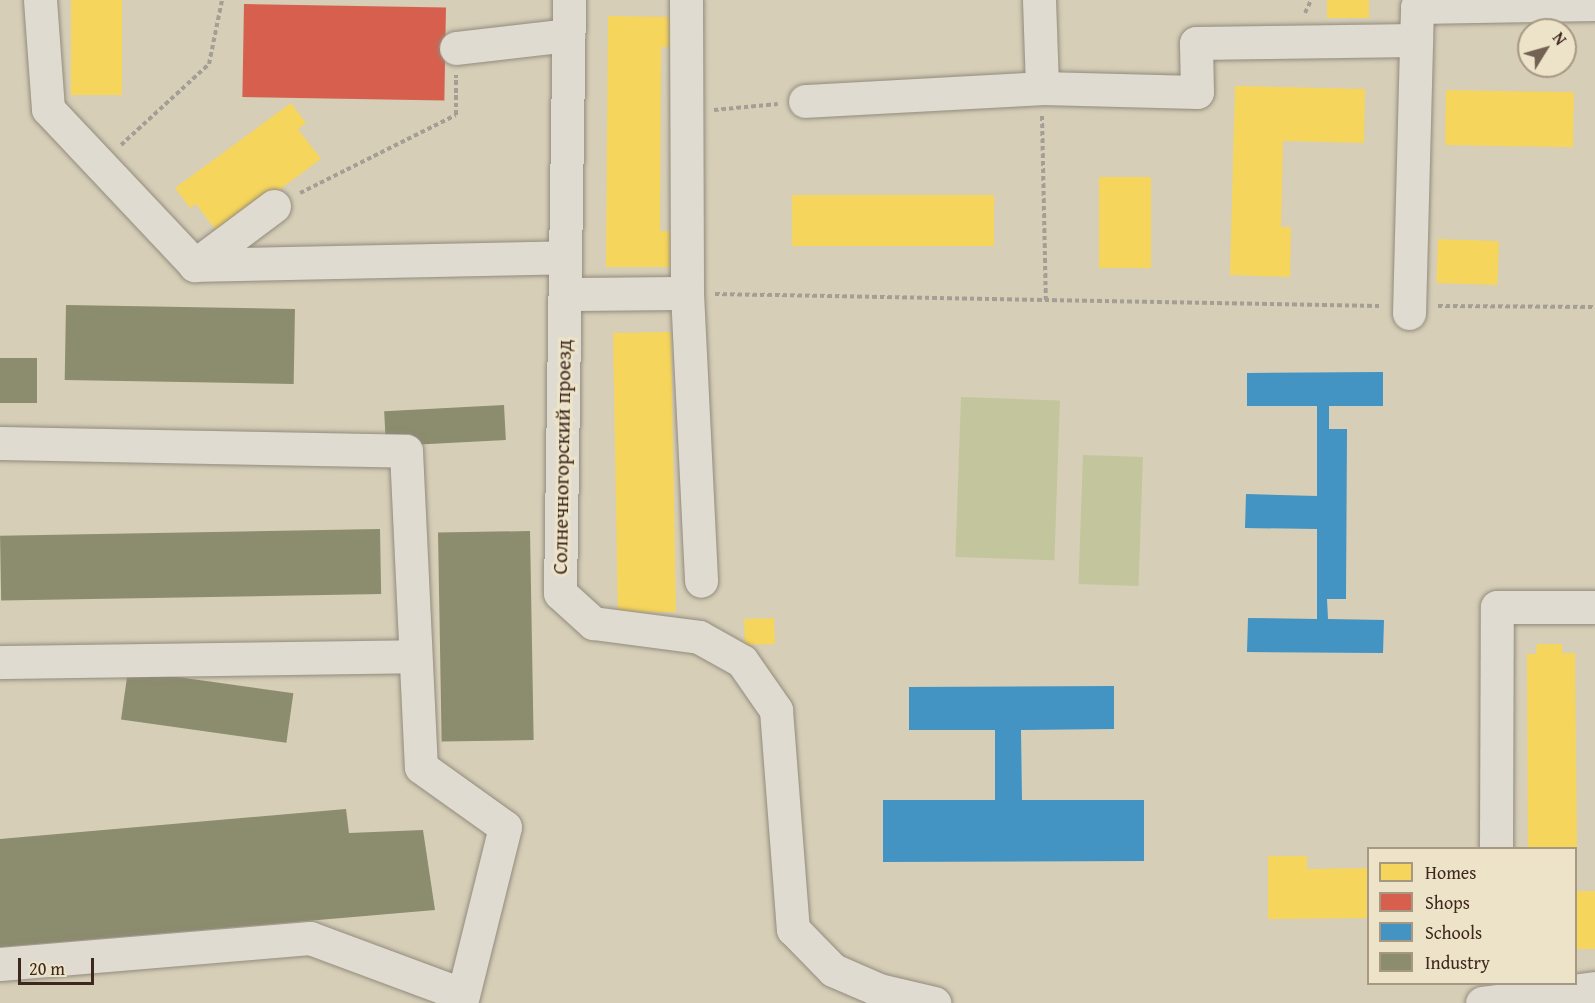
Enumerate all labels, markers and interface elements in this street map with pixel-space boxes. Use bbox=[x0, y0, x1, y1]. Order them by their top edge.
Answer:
north arrow bbox=[1517, 18, 1577, 78]
text: N bbox=[1547, 27, 1573, 50]
street label: Солнечногорский проезд bbox=[547, 339, 577, 575]
legend bbox=[1367, 847, 1577, 985]
text: Homes bbox=[1425, 859, 1476, 886]
text: Shops bbox=[1425, 889, 1470, 916]
text: Schools bbox=[1425, 919, 1482, 946]
scale bar bbox=[21, 946, 98, 984]
text: Industry bbox=[1425, 949, 1490, 976]
text: 20 m bbox=[29, 955, 65, 982]

